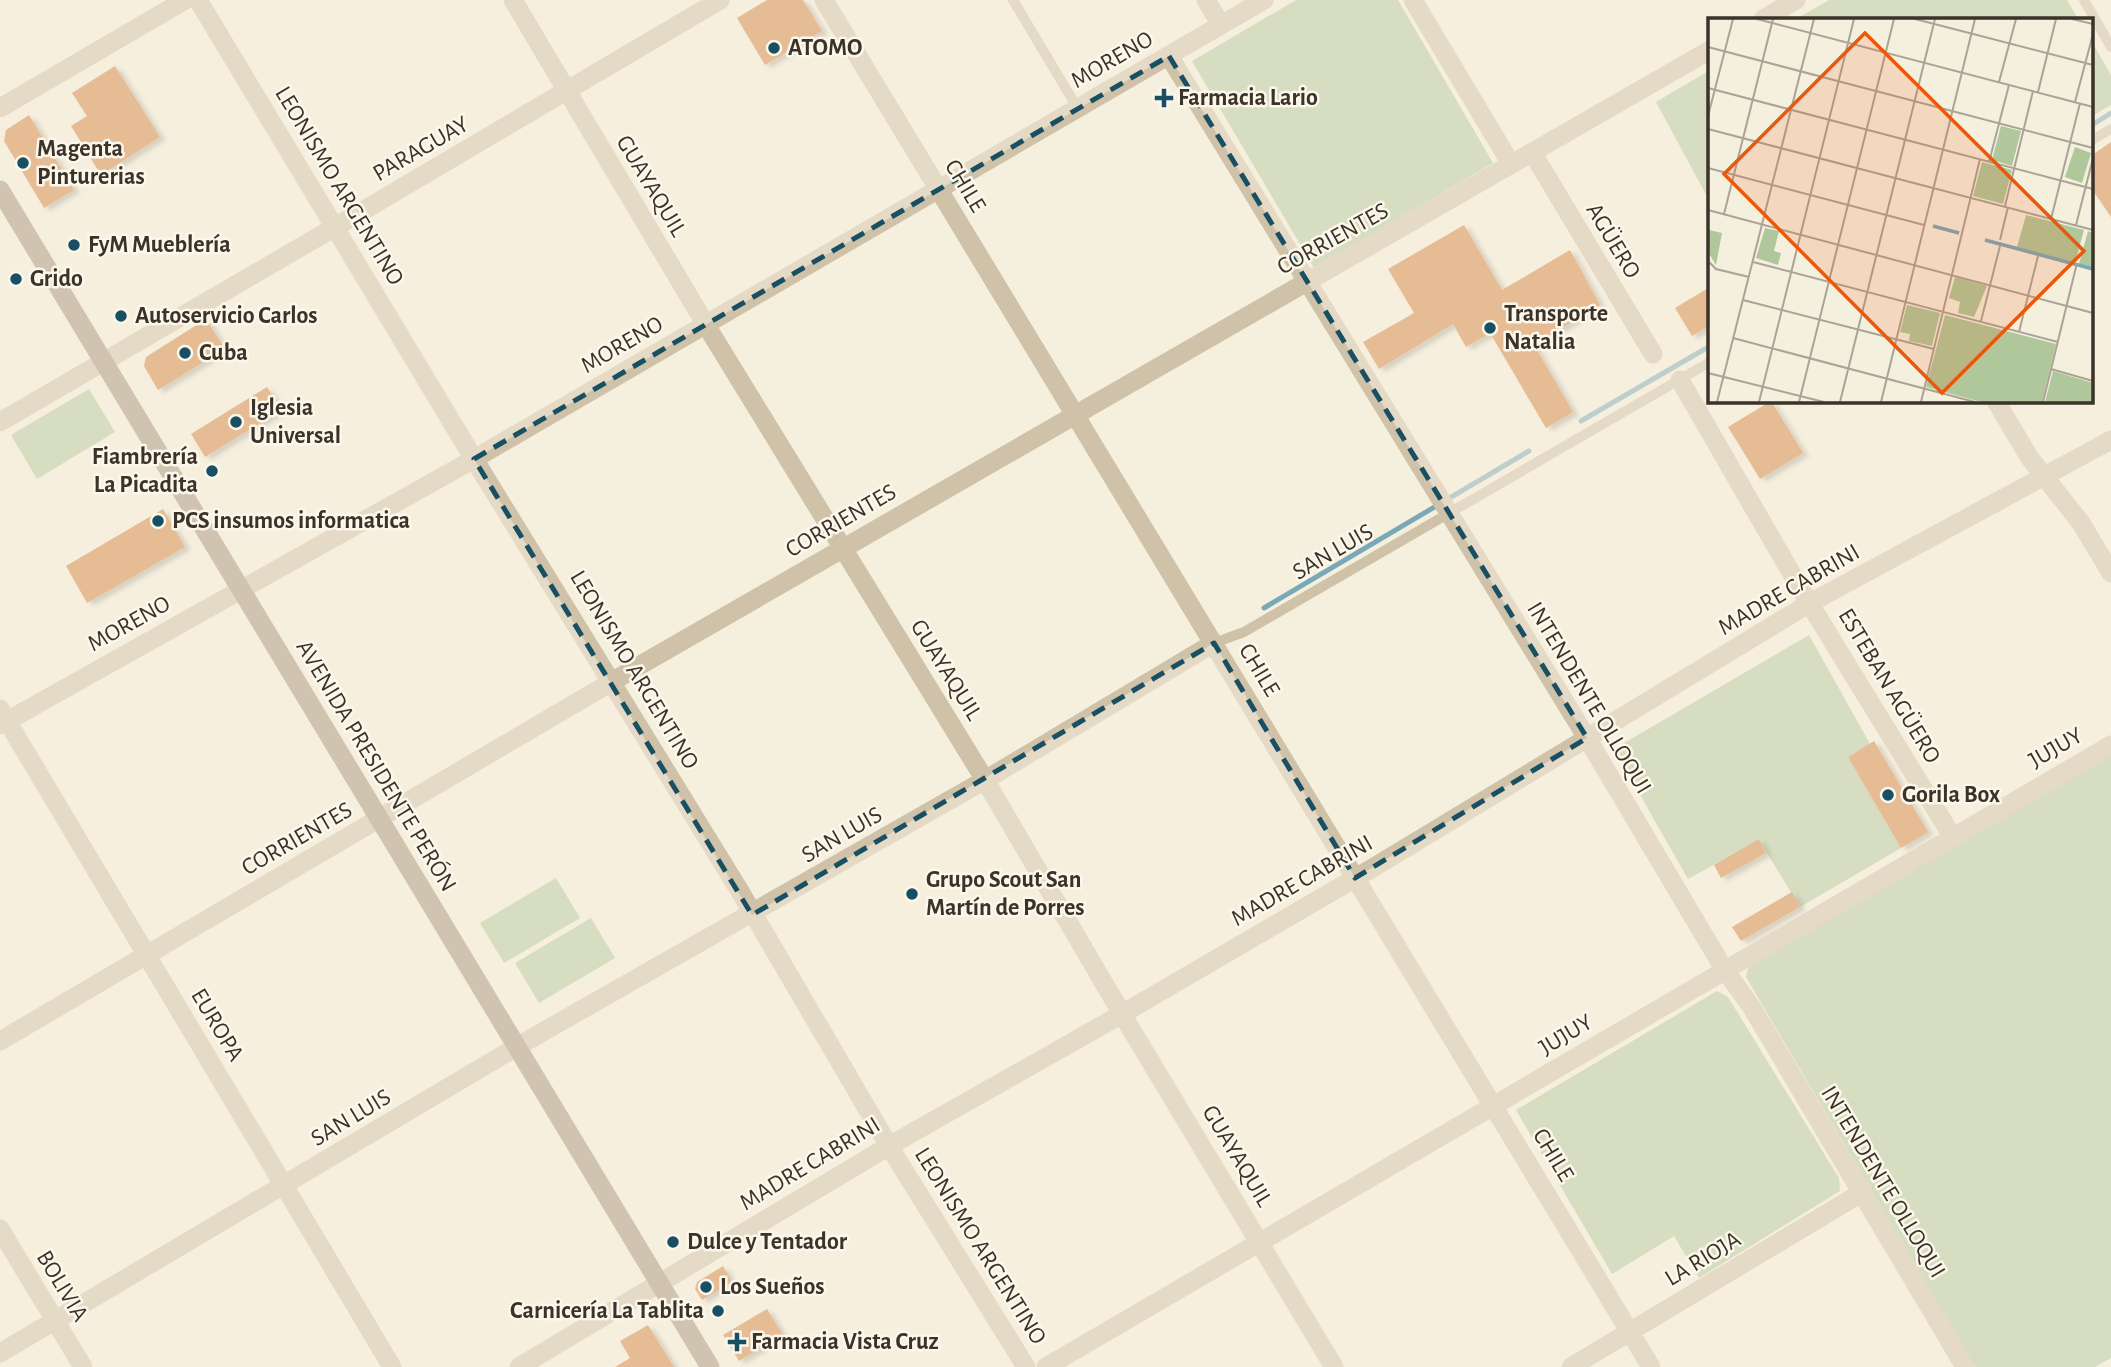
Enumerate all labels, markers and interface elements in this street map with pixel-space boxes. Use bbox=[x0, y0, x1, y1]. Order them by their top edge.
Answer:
inset map bbox=[1708, 18, 2094, 402]
street label: MORENO bbox=[1067, 27, 1157, 93]
place label: ATOMO bbox=[788, 36, 863, 60]
marker: ATOMO bbox=[766, 40, 782, 56]
street label: LEONISMO ARGENTINO bbox=[270, 82, 408, 290]
place label: Farmacia Lario bbox=[1178, 86, 1318, 110]
marker: Farmacia Lario bbox=[1156, 90, 1172, 106]
street label: PARAGUAY bbox=[369, 112, 473, 186]
street label: GUAYAQUIL bbox=[611, 131, 691, 241]
place label: Magenta Pinturerias bbox=[37, 137, 145, 189]
marker: Magenta Pinturerias bbox=[15, 155, 31, 171]
street label: CHILE bbox=[940, 155, 990, 217]
street label: CORRIENTES bbox=[1273, 199, 1393, 279]
street label: AGÜERO bbox=[1581, 199, 1645, 283]
place label: FyM Mueblería bbox=[88, 233, 231, 257]
marker: FyM Mueblería bbox=[66, 237, 82, 253]
place label: Grido bbox=[30, 267, 83, 291]
marker: Grido bbox=[8, 271, 24, 287]
place label: Transporte Natalia bbox=[1504, 302, 1608, 354]
place label: Autoservicio Carlos bbox=[135, 304, 318, 328]
marker: Autoservicio Carlos bbox=[113, 308, 129, 324]
street label: MORENO bbox=[577, 312, 667, 378]
marker: Transporte Natalia bbox=[1482, 320, 1498, 336]
place label: Cuba bbox=[199, 341, 248, 365]
marker: Cuba bbox=[177, 345, 193, 361]
place label: Iglesia Universal bbox=[250, 396, 341, 448]
marker: Iglesia Universal bbox=[228, 414, 244, 430]
place label: Fiambrería La Picadita bbox=[92, 445, 198, 497]
marker: Fiambrería La Picadita bbox=[204, 463, 220, 479]
street label: CORRIENTES bbox=[782, 480, 900, 562]
place label: PCS insumos informatica bbox=[172, 509, 410, 533]
marker: PCS insumos informatica bbox=[150, 513, 166, 529]
street label: SAN LUIS bbox=[1289, 520, 1377, 584]
street label: MADRE CABRINI bbox=[1714, 540, 1864, 640]
street label: LEONISMO ARGENTINO bbox=[565, 566, 703, 774]
street label: MORENO bbox=[84, 592, 174, 656]
street label: INTENDENTE OLLOQUI bbox=[1522, 598, 1656, 798]
street label: ESTEBAN AGÜERO bbox=[1833, 604, 1945, 768]
street label: GUAYAQUIL bbox=[906, 615, 986, 725]
street label: AVENIDA PRESIDENTE PERÓN bbox=[291, 635, 462, 896]
street label: CHILE bbox=[1234, 639, 1284, 701]
street label: JUJUY bbox=[2025, 723, 2087, 773]
place label: Gorila Box bbox=[1902, 783, 2000, 807]
marker: Gorila Box bbox=[1880, 787, 1896, 803]
street label: CORRIENTES bbox=[238, 798, 356, 880]
street label: SAN LUIS bbox=[798, 803, 886, 867]
street label: MADRE CABRINI bbox=[1227, 831, 1377, 931]
place label: Grupo Scout San Martín de Porres bbox=[926, 868, 1085, 920]
marker: Grupo Scout San Martín de Porres bbox=[904, 886, 920, 902]
street label: EUROPA bbox=[186, 984, 248, 1066]
street label: JUJUY bbox=[1535, 1010, 1597, 1060]
street label: INTENDENTE OLLOQUI bbox=[1816, 1082, 1950, 1282]
street label: SAN LUIS bbox=[307, 1085, 395, 1151]
street label: GUAYAQUIL bbox=[1197, 1101, 1277, 1211]
street label: MADRE CABRINI bbox=[736, 1113, 884, 1215]
street label: CHILE bbox=[1528, 1124, 1578, 1186]
street label: LEONISMO ARGENTINO bbox=[910, 1143, 1050, 1349]
street label: LA RIOJA bbox=[1661, 1227, 1745, 1291]
place label: Dulce y Tentador bbox=[687, 1230, 848, 1254]
marker: Dulce y Tentador bbox=[665, 1234, 681, 1250]
street label: BOLIVIA bbox=[32, 1246, 92, 1326]
place label: Los Sueños bbox=[720, 1275, 825, 1299]
marker: Los Sueños bbox=[698, 1279, 714, 1295]
place label: Carnicería La Tablita bbox=[510, 1299, 704, 1323]
marker: Carnicería La Tablita bbox=[710, 1303, 726, 1319]
place label: Farmacia Vista Cruz bbox=[751, 1330, 939, 1354]
marker: Farmacia Vista Cruz bbox=[729, 1334, 745, 1350]

